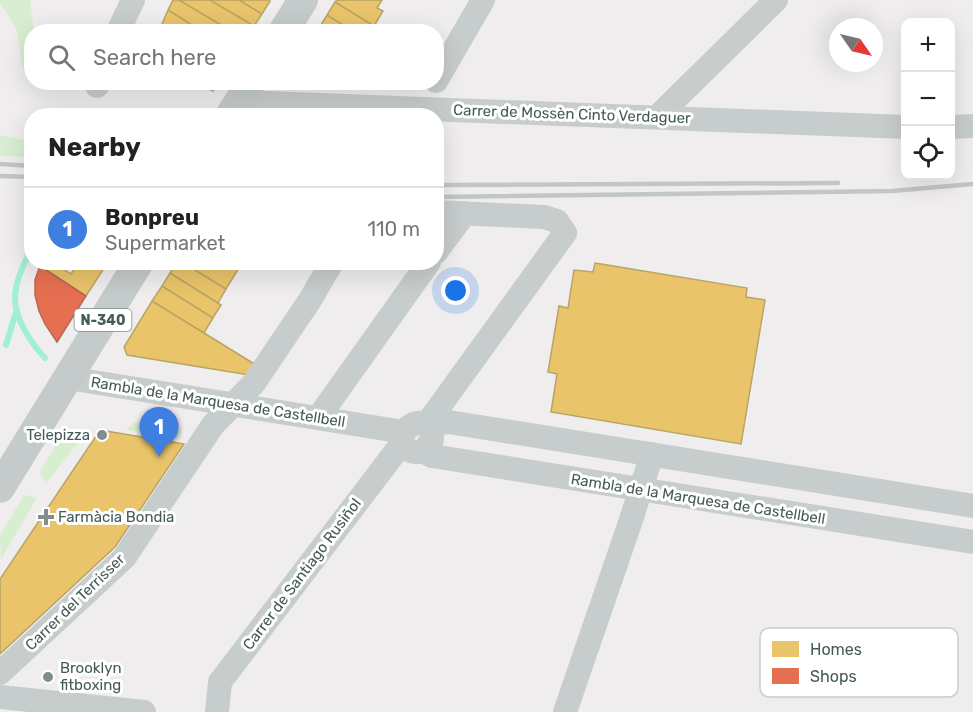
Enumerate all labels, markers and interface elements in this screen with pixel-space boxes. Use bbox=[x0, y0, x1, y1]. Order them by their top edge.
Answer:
north arrow bbox=[829, 18, 883, 72]
map controls bbox=[901, 18, 955, 180]
button: + bbox=[901, 18, 955, 72]
search box bbox=[24, 24, 444, 90]
icon: search bbox=[45, 41, 78, 74]
text: Search here bbox=[93, 44, 216, 71]
button: − bbox=[901, 72, 955, 126]
street label: Carrer de Mossèn Cinto Verdaguer bbox=[453, 101, 691, 127]
button: locate bbox=[901, 126, 955, 180]
text: Nearby bbox=[48, 132, 141, 163]
text: Bonpreu bbox=[105, 204, 199, 231]
text: 1 bbox=[63, 217, 72, 241]
text: 110 m bbox=[368, 217, 420, 241]
text: Supermarket bbox=[105, 231, 225, 255]
your location bbox=[441, 276, 470, 305]
road number: N-340 bbox=[74, 309, 132, 331]
street label: Rambla de la Marquesa de Castellbell bbox=[89, 373, 347, 431]
pin: 1 bbox=[140, 408, 178, 457]
place label: Telepizza bbox=[26, 426, 90, 444]
marker: Telepizza bbox=[95, 428, 109, 442]
street label: Rambla de la Marquesa de Castellbell bbox=[569, 470, 827, 528]
street label: Carrer de Santiago Rusiñol bbox=[239, 495, 365, 653]
place label: Farmàcia Bondia bbox=[58, 508, 174, 526]
marker: Farmàcia Bondia bbox=[39, 510, 53, 524]
street label: Carrer del Terrisser bbox=[22, 550, 129, 654]
legend bbox=[760, 628, 958, 697]
text: Homes bbox=[810, 640, 862, 659]
place label: Brooklyn fitboxing bbox=[60, 659, 122, 694]
text: Shops bbox=[810, 667, 857, 686]
marker: Brooklyn fitboxing bbox=[41, 670, 55, 684]

